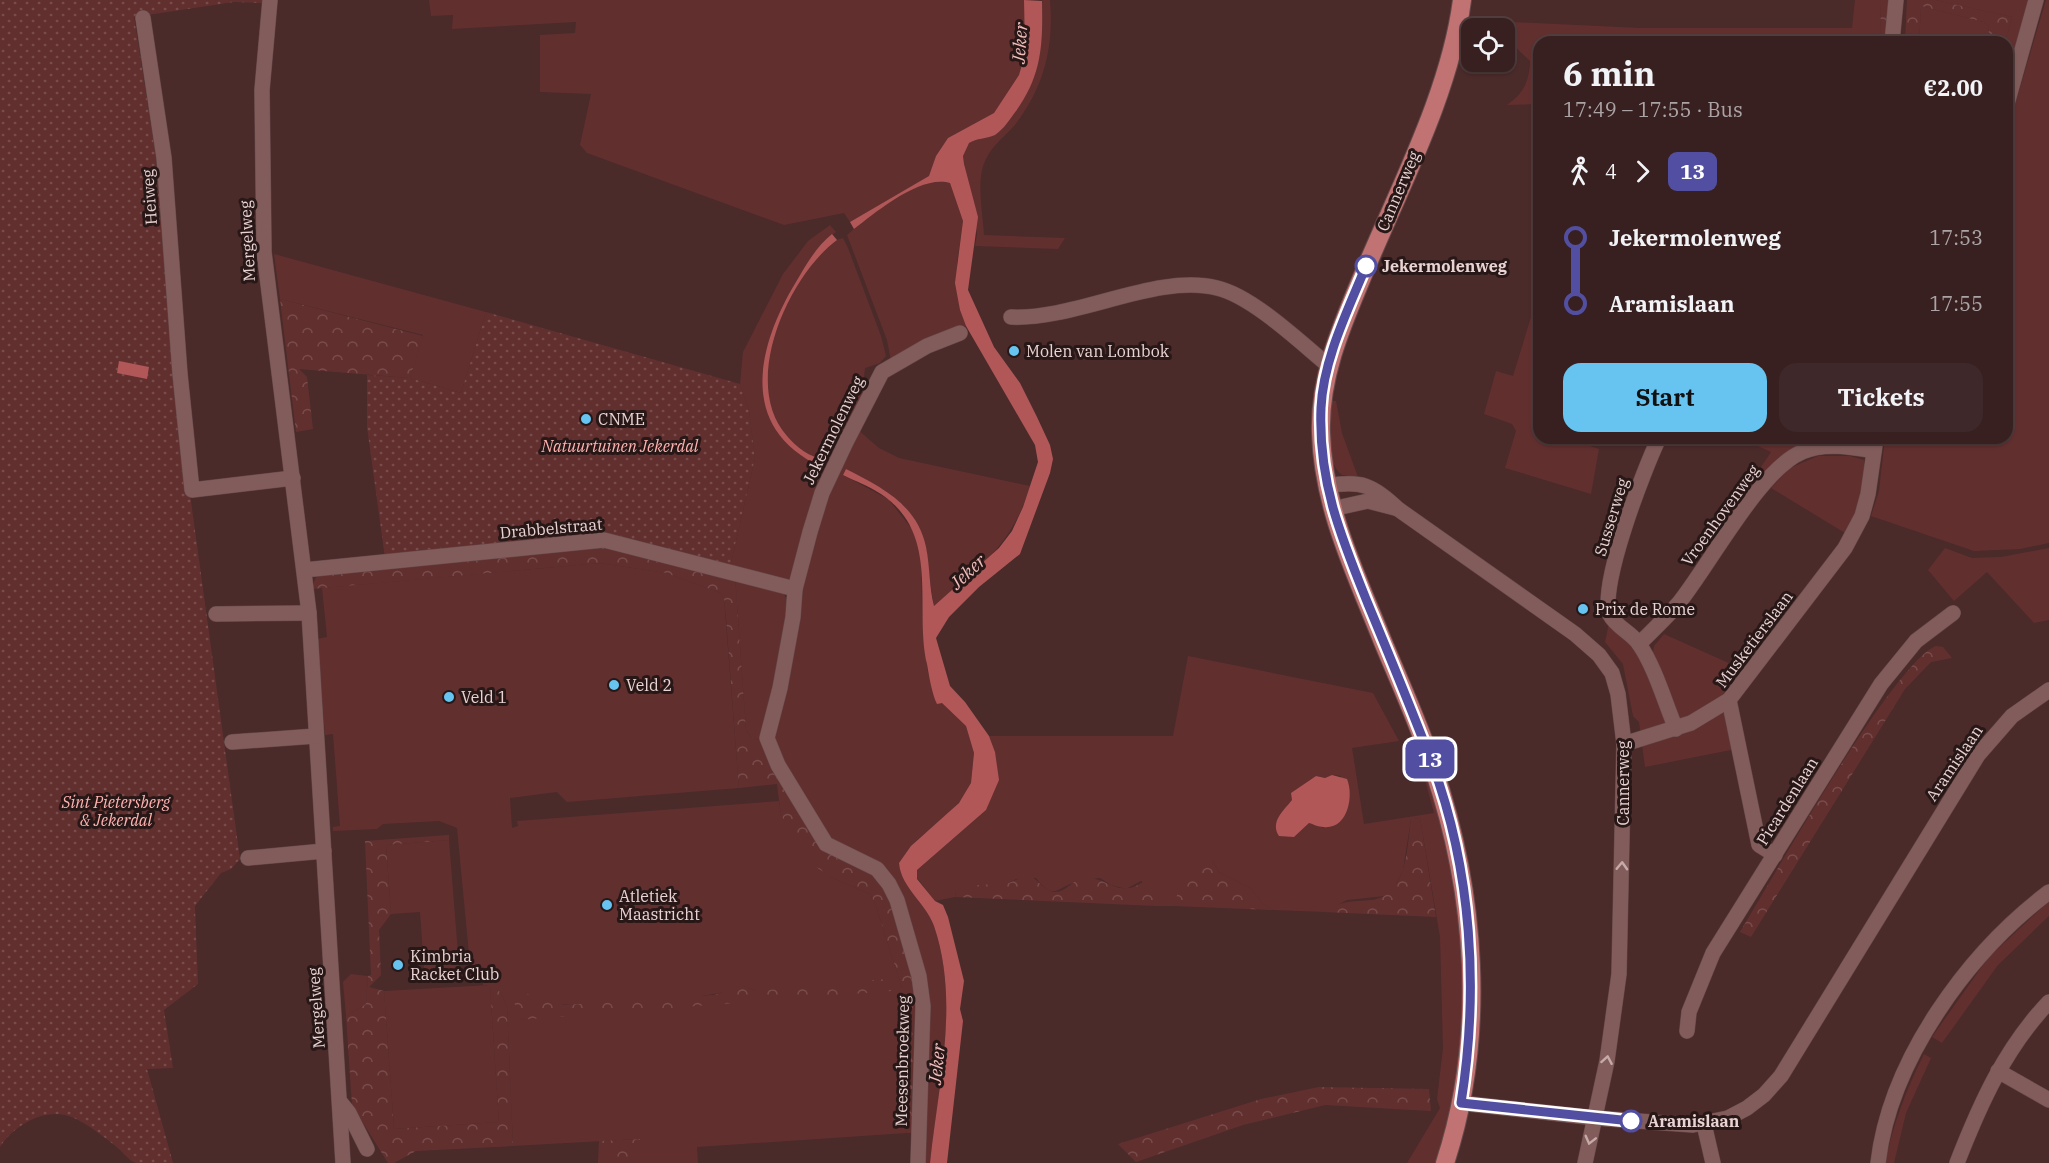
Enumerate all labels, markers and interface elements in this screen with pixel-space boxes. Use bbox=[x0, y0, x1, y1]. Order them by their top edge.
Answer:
map controls bbox=[1461, 18, 1515, 72]
button: locate bbox=[1461, 18, 1515, 72]
water label: Jeker bbox=[1007, 20, 1032, 65]
text: 6 min bbox=[1563, 52, 1655, 95]
text: €2.00 bbox=[1924, 73, 1983, 102]
text: 17:49 – 17:55 · Bus bbox=[1563, 96, 1743, 123]
street label: Cannerweg bbox=[1372, 148, 1424, 234]
icon: walk bbox=[1563, 155, 1596, 188]
icon: forward bbox=[1626, 155, 1659, 188]
text: 13 bbox=[1680, 157, 1705, 185]
text: 4 bbox=[1605, 158, 1617, 185]
street label: Heiweg bbox=[137, 168, 161, 226]
street label: Mergelweg bbox=[235, 200, 259, 282]
text: Jekermolenweg bbox=[1609, 223, 1781, 252]
text: 17:53 bbox=[1929, 224, 1983, 251]
marker: Jekermolenweg bbox=[1355, 255, 1377, 277]
place label: Jekermolenweg bbox=[1382, 256, 1508, 276]
text: Aramislaan bbox=[1609, 289, 1735, 318]
text: 17:55 bbox=[1929, 290, 1983, 317]
place label: Molen van Lombok bbox=[1026, 341, 1170, 361]
marker: Molen van Lombok bbox=[1007, 344, 1021, 358]
button: Start bbox=[1563, 363, 1767, 432]
button: Tickets bbox=[1779, 363, 1983, 432]
street label: Jekermolenweg bbox=[798, 372, 868, 487]
place label: CNME bbox=[598, 409, 645, 429]
marker: CNME bbox=[579, 412, 593, 426]
park label: Natuurtuinen Jekerdal bbox=[541, 436, 699, 456]
street label: Vroenhovenweg bbox=[1677, 460, 1764, 570]
street label: Susserweg bbox=[1590, 475, 1632, 558]
street label: Drabbelstraat bbox=[499, 514, 604, 542]
water label: Jeker bbox=[944, 548, 991, 595]
street label: Musketierslaan bbox=[1711, 587, 1797, 691]
place label: Prix de Rome bbox=[1595, 599, 1695, 619]
marker: Prix de Rome bbox=[1576, 602, 1590, 616]
place label: Veld 2 bbox=[626, 675, 672, 695]
marker: Veld 2 bbox=[607, 678, 621, 692]
place label: Veld 1 bbox=[461, 687, 507, 707]
marker: Veld 1 bbox=[442, 690, 456, 704]
street label: Aramislaan bbox=[1921, 721, 1987, 805]
line badge: 13 bbox=[1403, 740, 1457, 778]
street label: Cannerweg bbox=[1613, 740, 1633, 826]
text: 13 bbox=[1417, 745, 1443, 773]
street label: Picardenlaan bbox=[1752, 753, 1822, 849]
park label: Sint Pietersberg & Jekerdal bbox=[61, 792, 171, 830]
one-way arrow bbox=[1616, 862, 1629, 871]
place label: Atletiek Maastricht bbox=[619, 886, 700, 924]
marker: Atletiek Maastricht bbox=[600, 898, 614, 912]
place label: Kimbria Racket Club bbox=[410, 946, 499, 984]
marker: Kimbria Racket Club bbox=[391, 958, 405, 972]
street label: Mergelweg bbox=[303, 967, 329, 1049]
street label: Meesenbroekweg bbox=[891, 995, 913, 1127]
water label: Jeker bbox=[923, 1041, 950, 1087]
one-way arrow bbox=[1600, 1056, 1613, 1066]
marker: Aramislaan bbox=[1620, 1110, 1642, 1132]
place label: Aramislaan bbox=[1648, 1111, 1740, 1131]
one-way arrow bbox=[1585, 1135, 1598, 1145]

